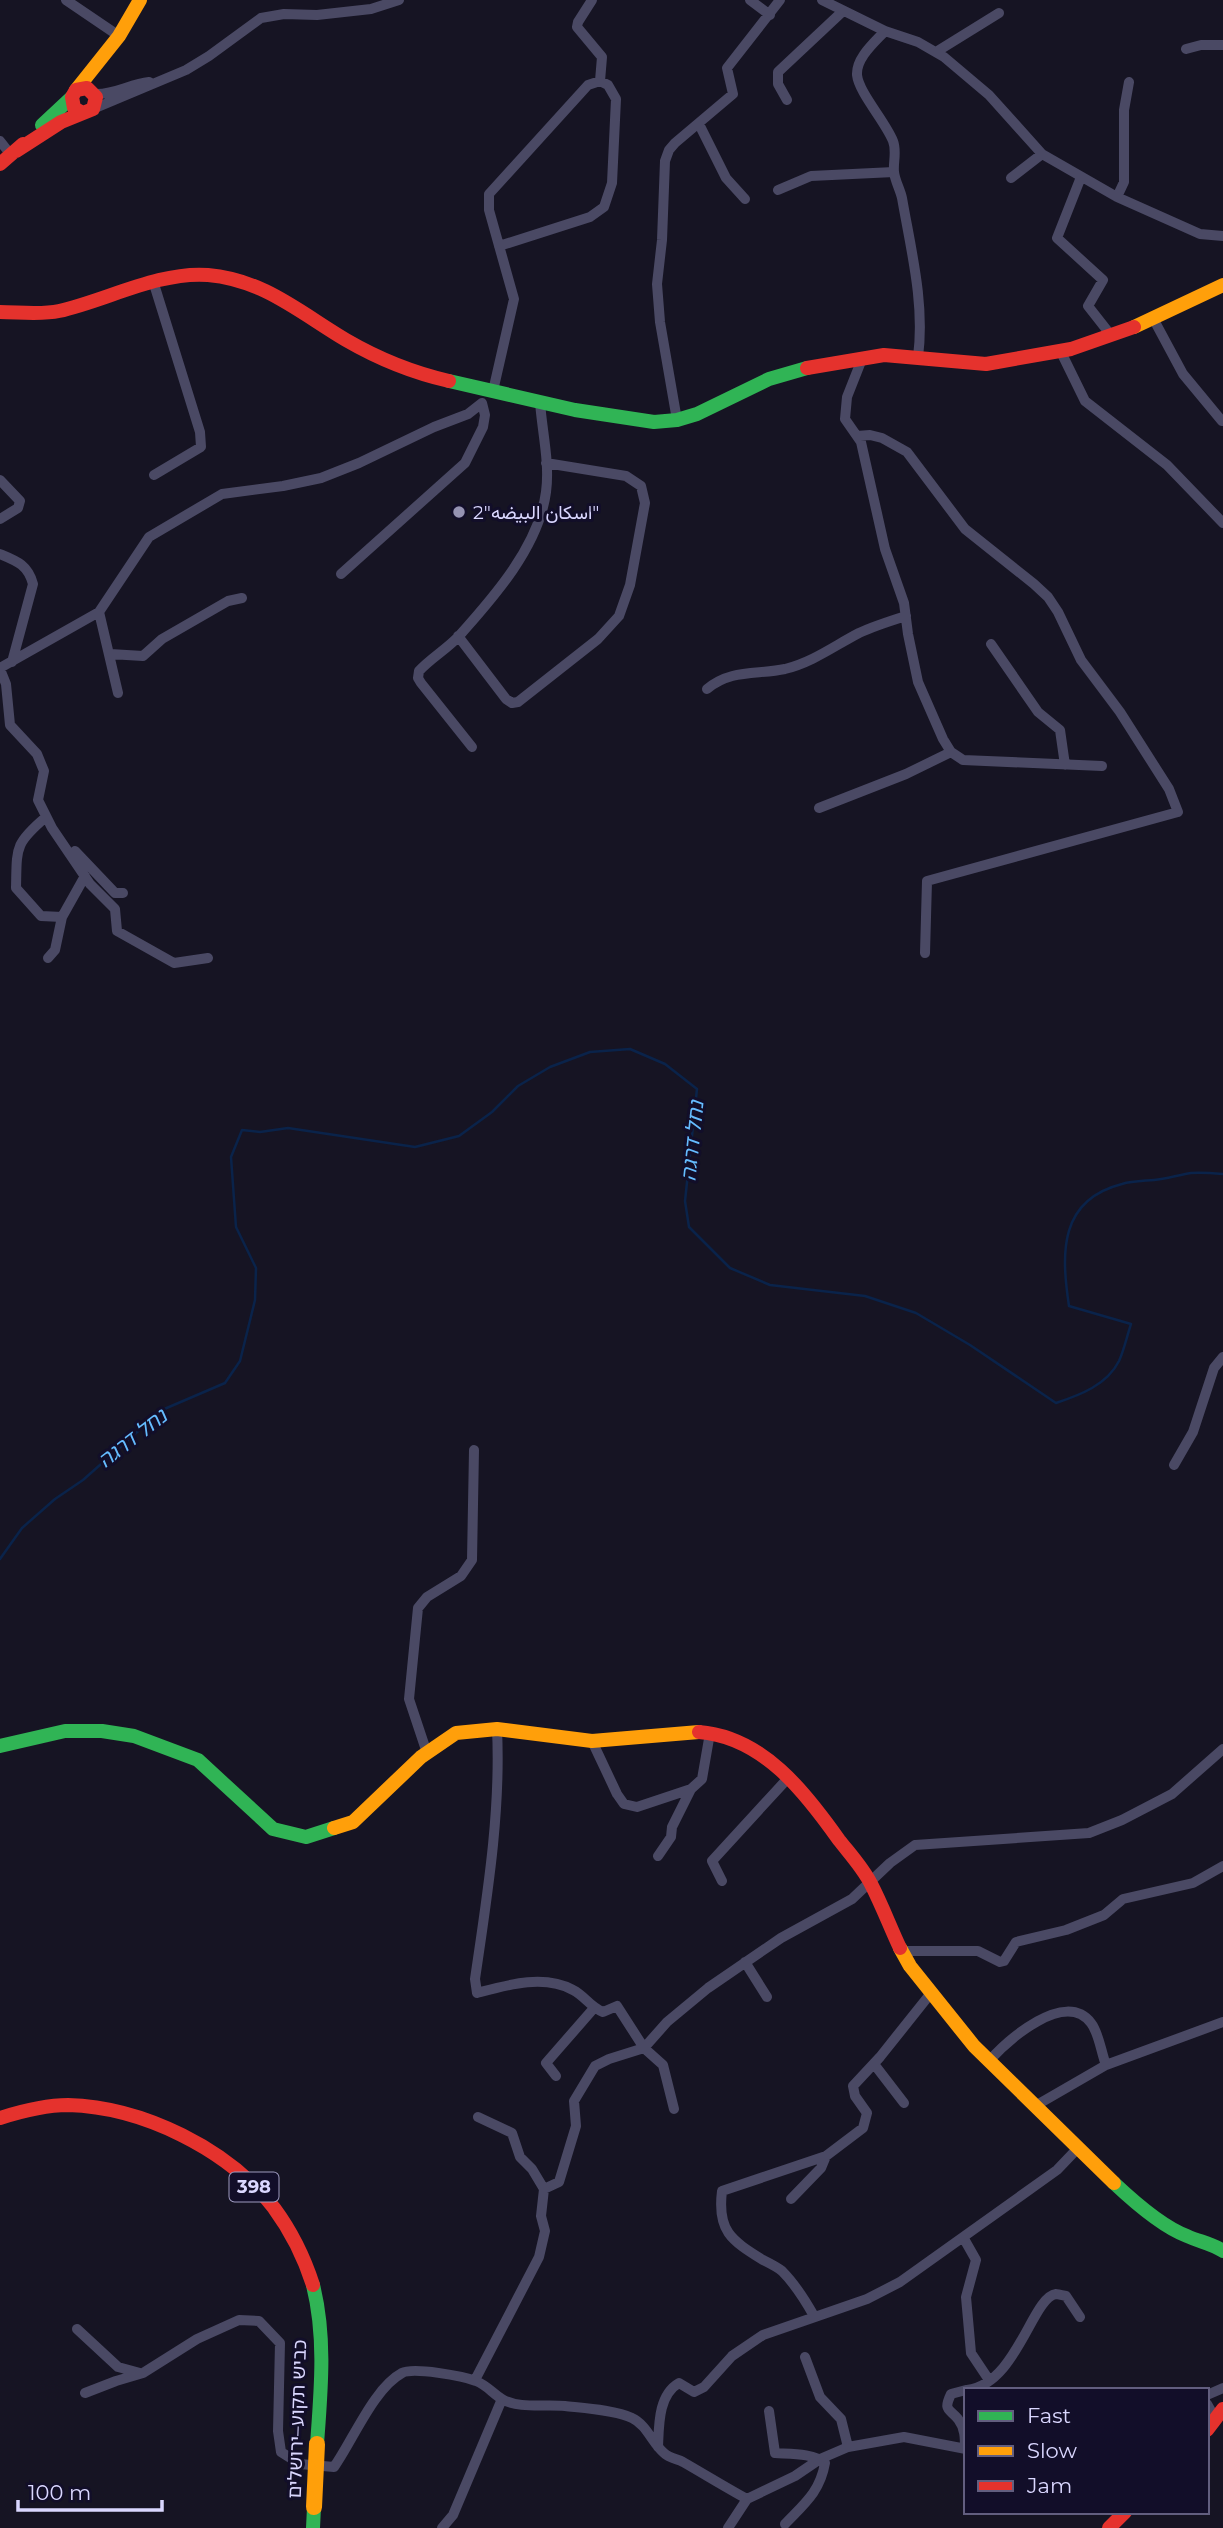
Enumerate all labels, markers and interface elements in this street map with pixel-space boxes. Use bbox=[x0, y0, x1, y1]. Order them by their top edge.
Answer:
place label: اسكان البيضه"2" bbox=[473, 501, 599, 524]
marker: اسكان البيضه"2" bbox=[451, 504, 467, 520]
water label: נחל דרגה bbox=[675, 1097, 709, 1183]
water label: נחל דרגה bbox=[92, 1402, 173, 1473]
road number: 398 bbox=[230, 2172, 278, 2202]
street label: כביש תקוע–ירושלים bbox=[283, 2339, 311, 2499]
legend bbox=[964, 2388, 1209, 2514]
text: Fast bbox=[1027, 2403, 1071, 2428]
text: Slow bbox=[1027, 2438, 1077, 2463]
scale bar bbox=[18, 2468, 161, 2512]
text: Jam bbox=[1026, 2473, 1072, 2498]
text: 100 m bbox=[28, 2480, 91, 2505]

